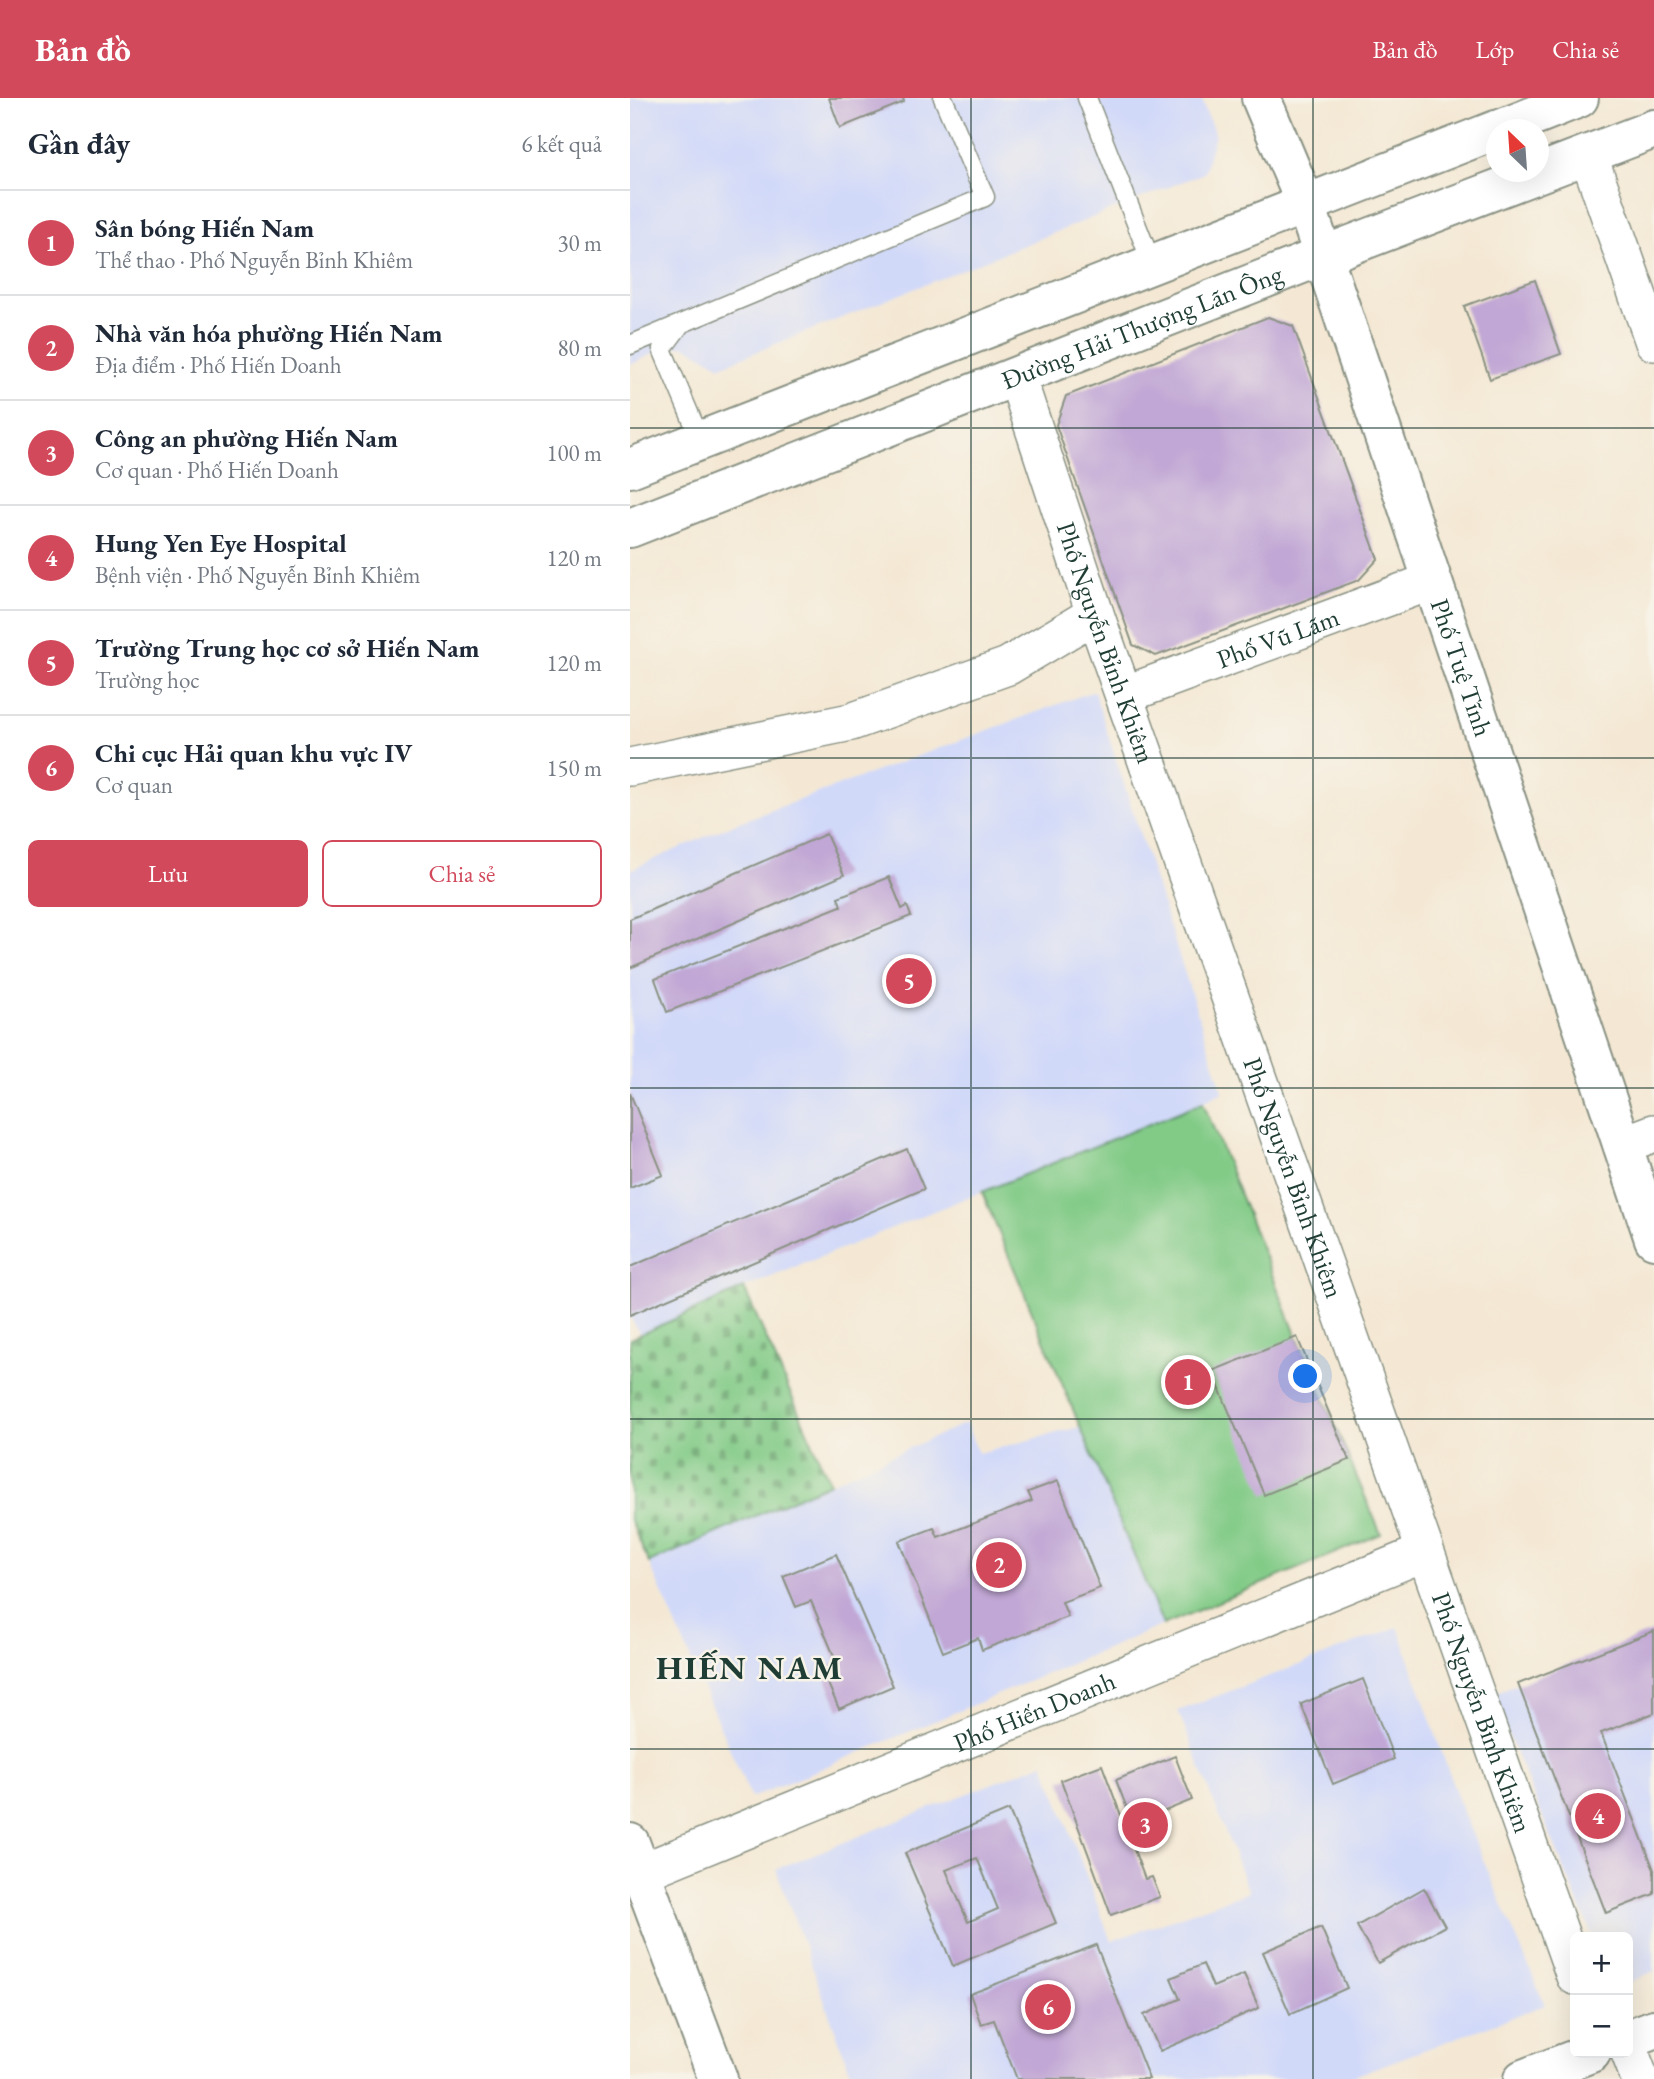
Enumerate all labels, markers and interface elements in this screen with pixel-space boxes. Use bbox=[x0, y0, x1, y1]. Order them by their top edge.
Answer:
text: Bản đồ bbox=[35, 28, 131, 71]
text: Bản đồ bbox=[1372, 34, 1438, 65]
text: Lớp bbox=[1476, 34, 1514, 65]
text: Chia sẻ bbox=[1552, 34, 1619, 65]
north arrow bbox=[1486, 119, 1549, 182]
text: Gần đây bbox=[28, 124, 130, 163]
text: 6 kết quả bbox=[521, 129, 602, 159]
text: Sân bóng Hiến Nam bbox=[95, 211, 314, 245]
text: 1 bbox=[45, 228, 57, 258]
text: 30 m bbox=[557, 228, 602, 258]
text: Thể thao · Phố Nguyễn Bỉnh Khiêm bbox=[95, 245, 413, 275]
street label: Đường Hải Thượng Lãn Ông bbox=[997, 256, 1288, 397]
text: Nhà văn hóa phường Hiến Nam bbox=[95, 316, 443, 350]
text: 2 bbox=[45, 333, 57, 363]
text: 80 m bbox=[557, 333, 602, 363]
text: Địa điểm · Phố Hiến Doanh bbox=[95, 350, 342, 380]
text: Công an phường Hiến Nam bbox=[95, 421, 398, 455]
text: 3 bbox=[45, 438, 57, 468]
text: 100 m bbox=[546, 438, 602, 468]
text: Cơ quan · Phố Hiến Doanh bbox=[95, 455, 339, 485]
street label: Phố Nguyễn Bỉnh Khiêm bbox=[1049, 517, 1163, 768]
text: Hung Yen Eye Hospital bbox=[95, 526, 347, 560]
text: 4 bbox=[45, 543, 57, 573]
text: 120 m bbox=[546, 543, 602, 573]
text: Bệnh viện · Phố Nguyễn Bỉnh Khiêm bbox=[95, 560, 421, 590]
street label: Phố Tuệ Tĩnh bbox=[1423, 594, 1501, 741]
street label: Phố Vũ Lãm bbox=[1212, 600, 1344, 676]
text: Trường Trung học cơ sở Hiến Nam bbox=[95, 631, 480, 665]
text: 5 bbox=[45, 648, 57, 678]
text: 120 m bbox=[546, 648, 602, 678]
text: Trường học bbox=[95, 665, 200, 695]
text: Chi cục Hải quan khu vực IV bbox=[95, 736, 412, 770]
text: 6 bbox=[45, 753, 57, 783]
text: 150 m bbox=[546, 753, 602, 783]
text: Cơ quan bbox=[95, 770, 173, 800]
button: Lưu bbox=[28, 840, 308, 907]
button: Chia sẻ bbox=[322, 840, 602, 907]
pin: 5 bbox=[886, 955, 932, 1007]
street label: Phố Nguyễn Bỉnh Khiêm bbox=[1236, 1053, 1352, 1303]
pin: 1 bbox=[1165, 1356, 1211, 1408]
your location bbox=[1288, 1359, 1322, 1393]
pin: 2 bbox=[976, 1539, 1022, 1591]
street label: Phố Nguyễn Bỉnh Khiêm bbox=[1424, 1587, 1540, 1837]
district label: HIẾN NAM bbox=[656, 1646, 844, 1689]
street label: Phố Hiến Doanh bbox=[949, 1663, 1120, 1760]
pin: 4 bbox=[1575, 1790, 1621, 1842]
pin: 3 bbox=[1122, 1799, 1168, 1851]
map controls bbox=[1570, 1932, 1633, 2058]
button: + bbox=[1570, 1932, 1633, 1995]
pin: 6 bbox=[1025, 1981, 1071, 2033]
button: − bbox=[1570, 1995, 1633, 2058]

